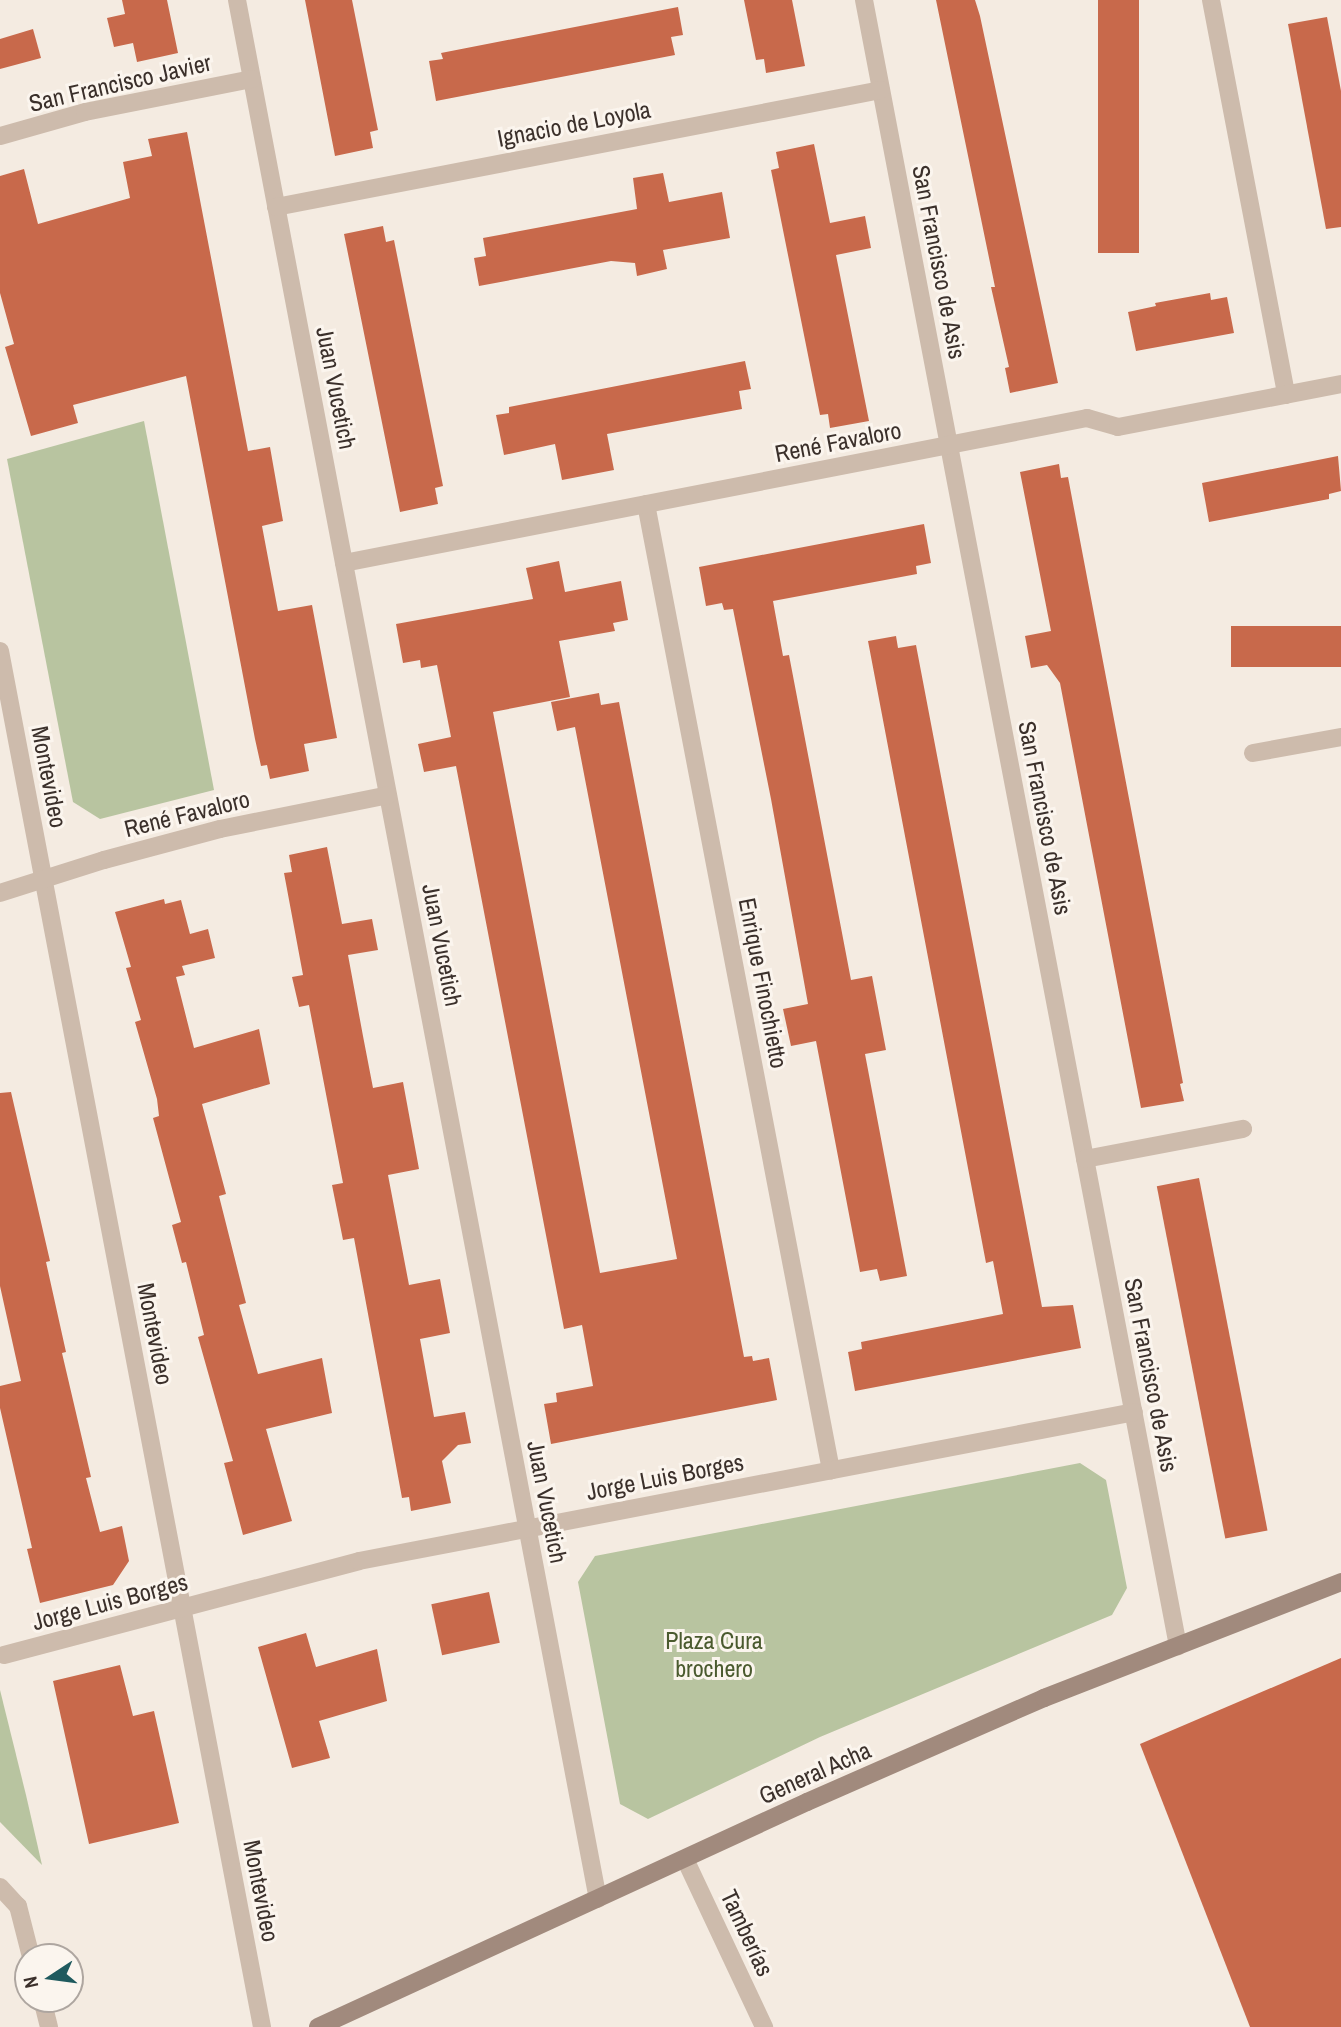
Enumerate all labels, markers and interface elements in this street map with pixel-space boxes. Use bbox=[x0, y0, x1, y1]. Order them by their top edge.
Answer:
street label: San Francisco Javier bbox=[26, 48, 214, 118]
street label: Ignacio de Loyola bbox=[495, 95, 653, 153]
street label: San Francisco de Asis bbox=[906, 162, 972, 362]
street label: Juan Vucetich bbox=[310, 324, 362, 452]
street label: René Favaloro bbox=[772, 416, 904, 468]
street label: San Francisco de Asis bbox=[1012, 718, 1078, 918]
street label: Montevideo bbox=[25, 724, 73, 830]
street label: René Favaloro bbox=[121, 785, 253, 843]
street label: Juan Vucetich bbox=[416, 881, 468, 1009]
street label: Enrique Finochietto bbox=[732, 895, 794, 1071]
street label: San Francisco de Asis bbox=[1118, 1275, 1184, 1475]
street label: Montevideo bbox=[131, 1281, 179, 1387]
street label: Juan Vucetich bbox=[521, 1438, 573, 1566]
street label: Jorge Luis Borges bbox=[584, 1448, 746, 1506]
street label: Jorge Luis Borges bbox=[29, 1567, 191, 1637]
park label: Plaza Cura brochero bbox=[665, 1627, 763, 1683]
street label: General Acha bbox=[754, 1735, 876, 1811]
street label: Montevideo bbox=[237, 1838, 285, 1944]
street label: Tamberías bbox=[714, 1885, 780, 1981]
north arrow bbox=[14, 1943, 84, 2013]
text: N bbox=[17, 1974, 44, 1991]

